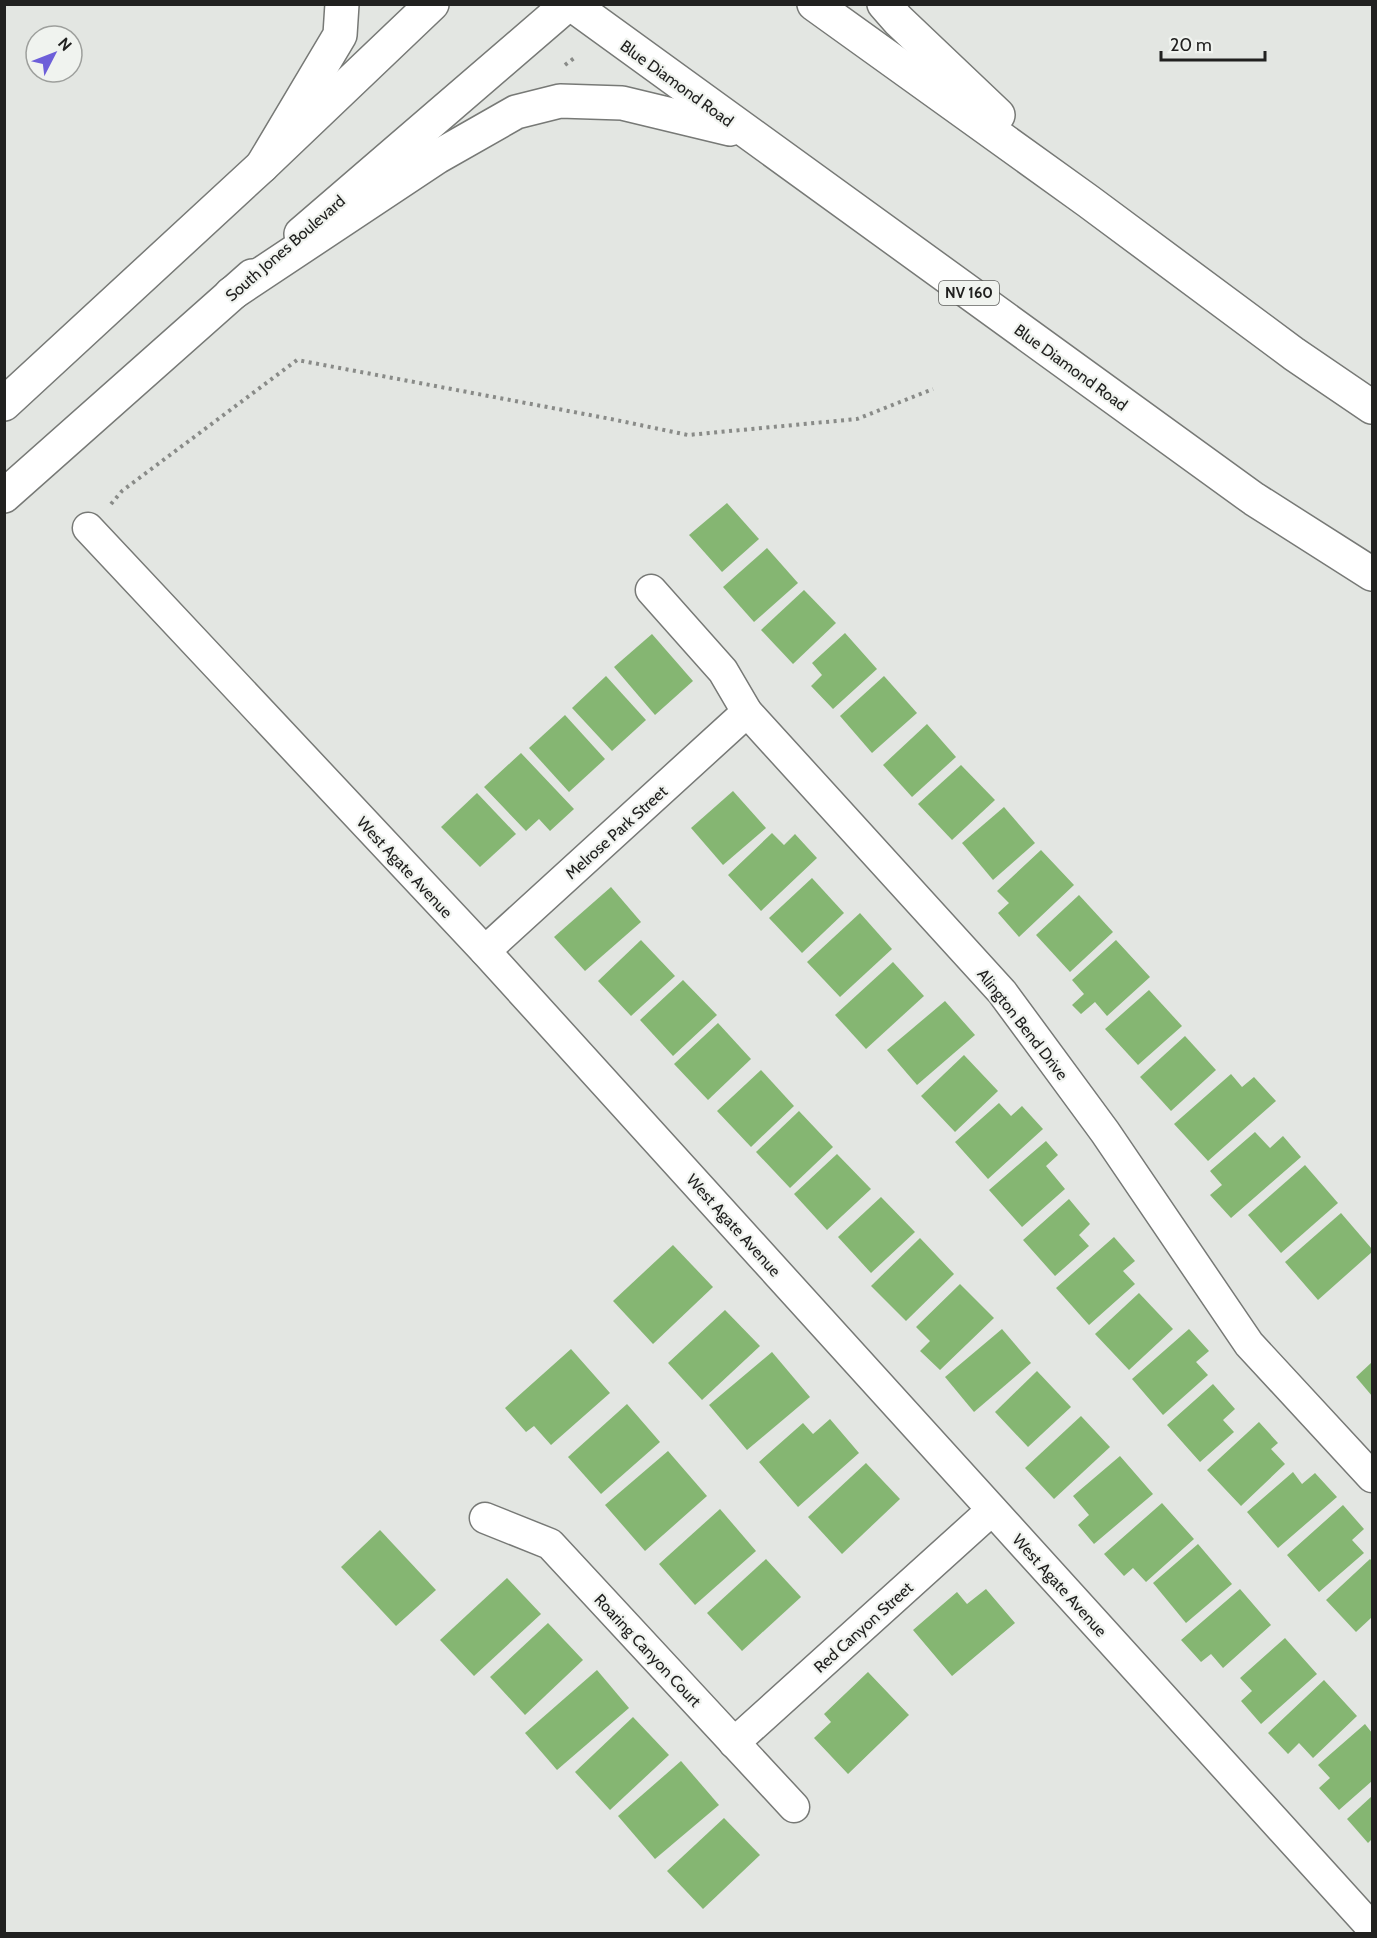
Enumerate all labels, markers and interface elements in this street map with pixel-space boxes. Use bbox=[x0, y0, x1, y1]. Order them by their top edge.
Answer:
north arrow bbox=[24, 24, 84, 84]
scale bar bbox=[1161, 24, 1264, 62]
text: N bbox=[54, 34, 76, 55]
text: 20 m bbox=[1170, 34, 1212, 56]
street label: Blue Diamond Road bbox=[617, 36, 737, 131]
street label: South Jones Boulevard bbox=[222, 191, 349, 305]
road number: NV 160 bbox=[939, 281, 999, 305]
street label: Blue Diamond Road bbox=[1011, 320, 1131, 415]
street label: Melrose Park Street bbox=[562, 781, 672, 883]
street label: West Agate Avenue bbox=[353, 813, 456, 922]
street label: Alington Bend Drive bbox=[973, 965, 1072, 1084]
street label: West Agate Avenue bbox=[683, 1170, 785, 1281]
street label: West Agate Avenue bbox=[1009, 1530, 1111, 1641]
street label: Red Canyon Street bbox=[810, 1578, 917, 1677]
street label: Roaring Canyon Court bbox=[590, 1590, 705, 1711]

